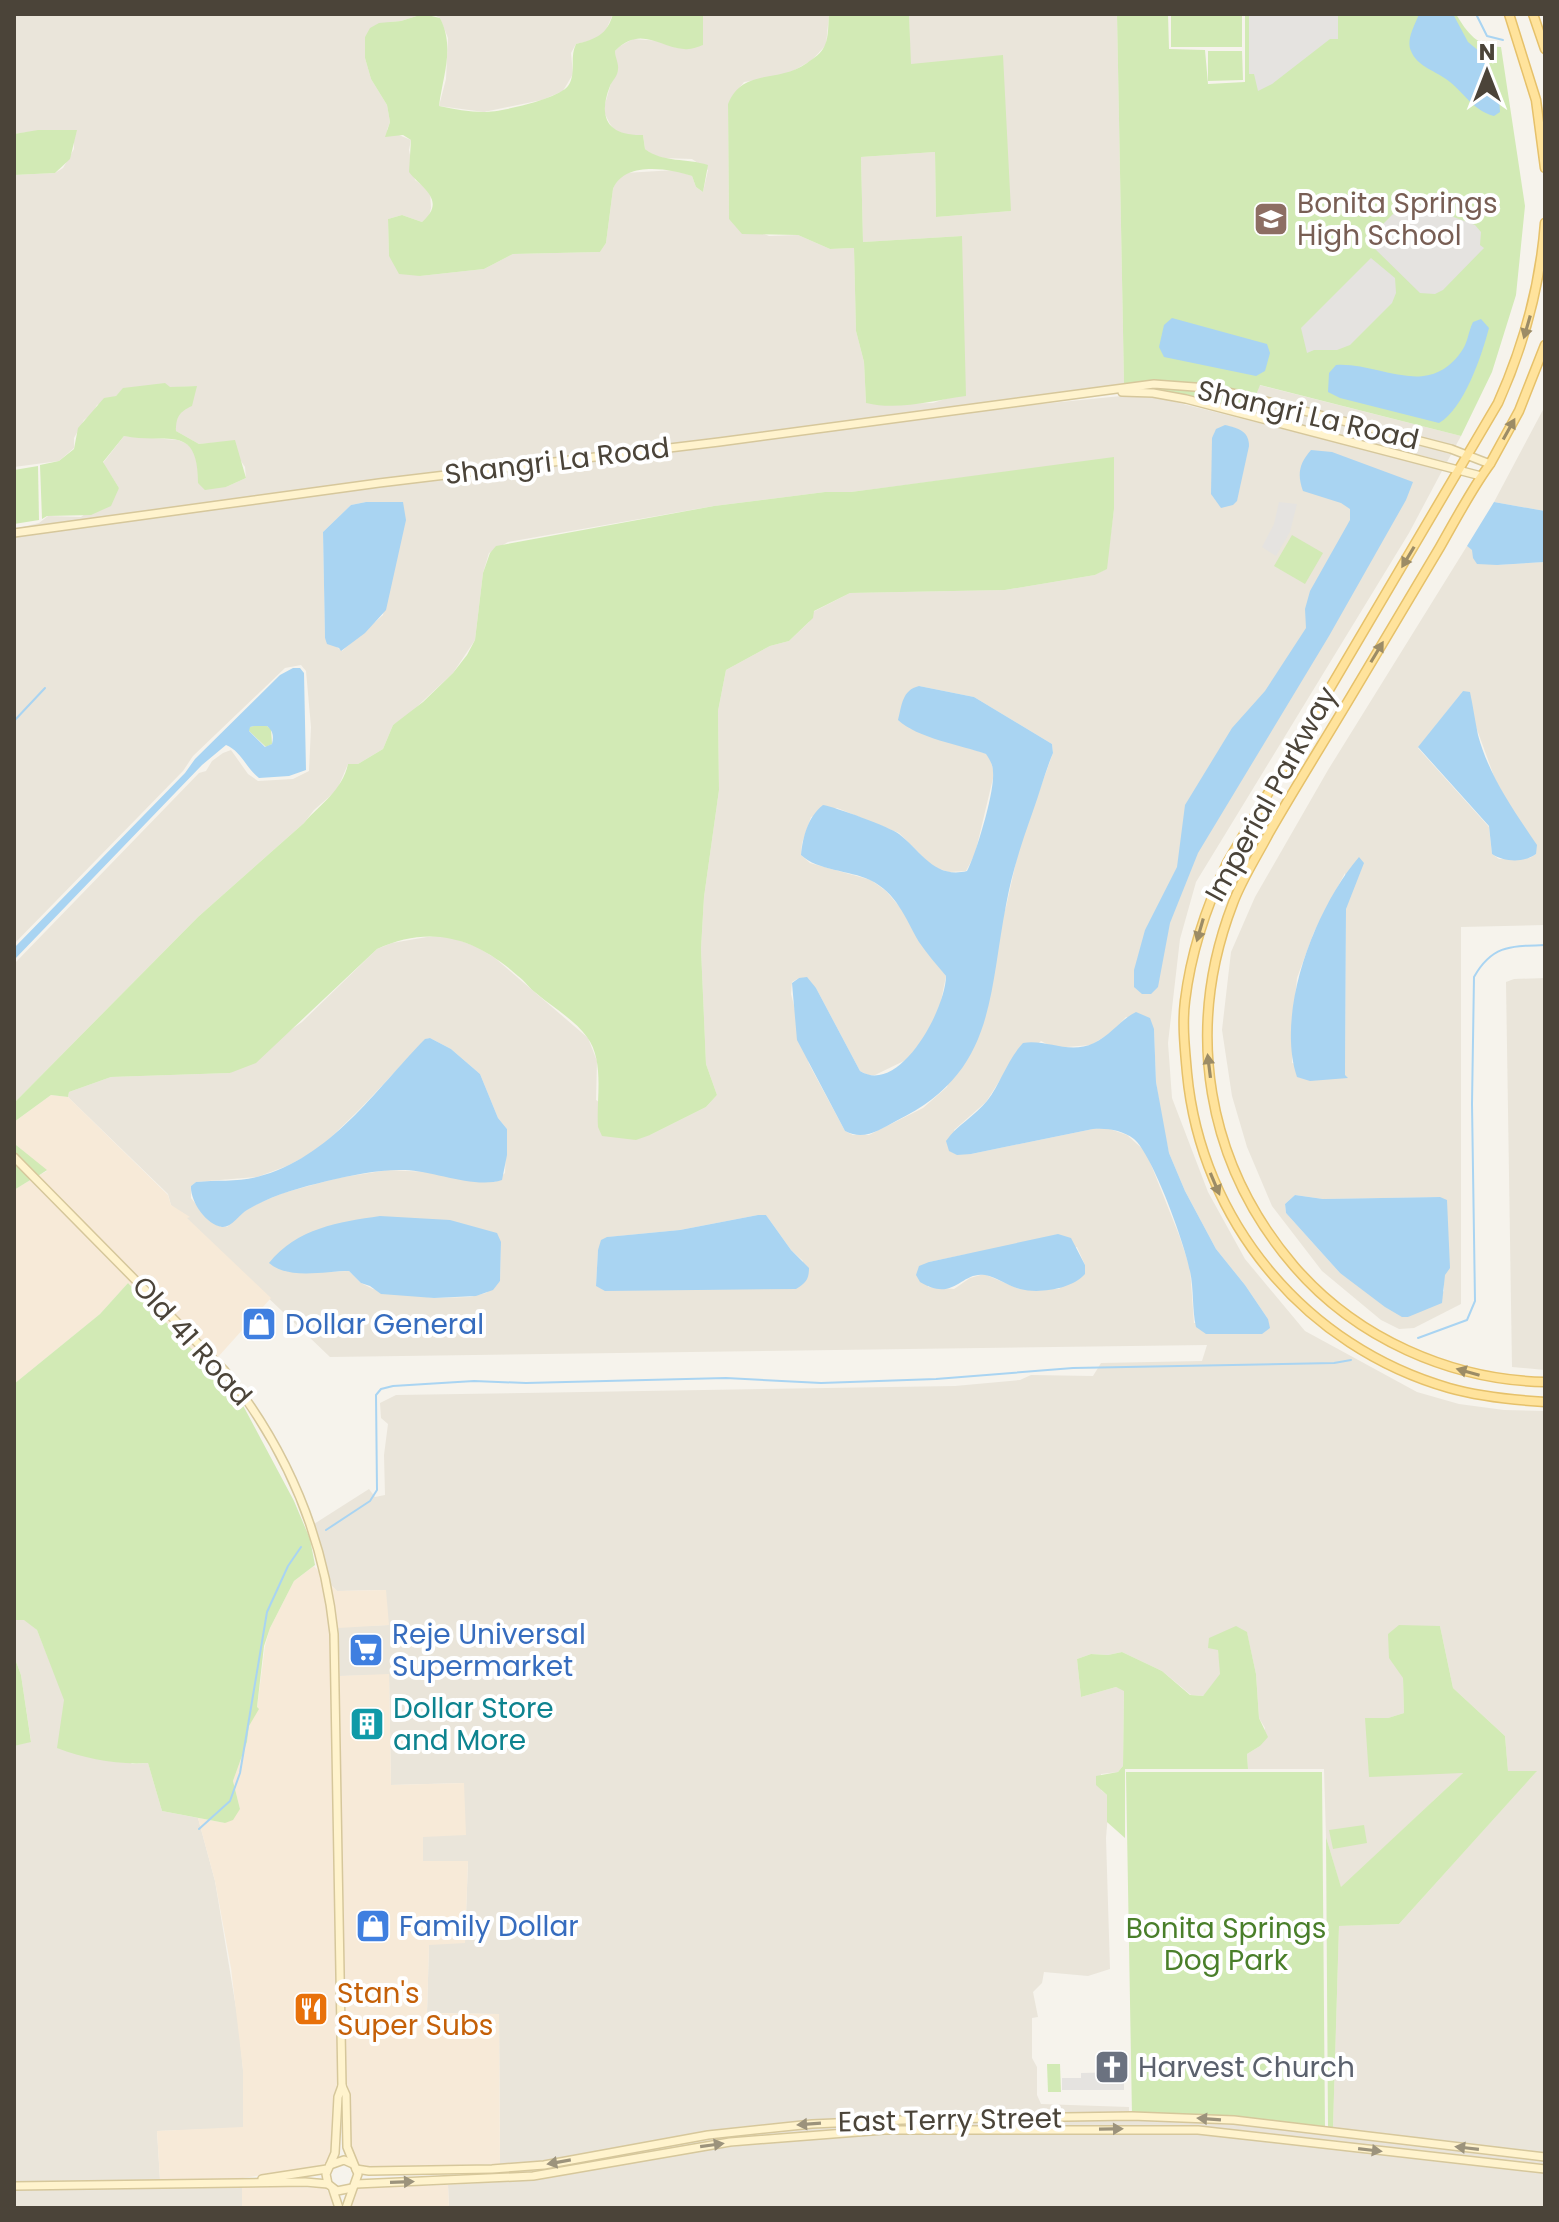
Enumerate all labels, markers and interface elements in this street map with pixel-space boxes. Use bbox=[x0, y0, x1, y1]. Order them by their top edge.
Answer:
north arrow bbox=[1447, 32, 1527, 112]
text: N bbox=[1479, 37, 1495, 68]
place label: Bonita Springs High School bbox=[1297, 184, 1498, 255]
school or university icon: Bonita Springs High School bbox=[1252, 200, 1290, 238]
one-way arrow bbox=[1520, 315, 1533, 339]
street label: Shangri La Road bbox=[1193, 371, 1423, 459]
one-way arrow bbox=[1502, 417, 1516, 440]
street label: Shangri La Road bbox=[442, 428, 672, 494]
one-way arrow bbox=[1401, 546, 1415, 568]
one-way arrow bbox=[1370, 641, 1384, 664]
street label: Imperial Parkway bbox=[1196, 679, 1346, 909]
one-way arrow bbox=[1193, 918, 1206, 942]
one-way arrow bbox=[1202, 1053, 1215, 1078]
one-way arrow bbox=[1209, 1172, 1222, 1195]
street label: Old 41 Road bbox=[123, 1268, 261, 1414]
shop icon: Dollar General bbox=[240, 1305, 278, 1343]
place label: Dollar General bbox=[285, 1305, 484, 1344]
one-way arrow bbox=[1455, 1365, 1479, 1378]
place label: Reje Universal Supermarket bbox=[392, 1615, 586, 1686]
supermarket icon: Reje Universal Supermarket bbox=[347, 1631, 385, 1669]
place label: Dollar Store and More bbox=[393, 1689, 554, 1760]
building icon: Dollar Store and More bbox=[348, 1705, 386, 1743]
shop icon: Family Dollar bbox=[354, 1907, 392, 1945]
place label: Family Dollar bbox=[399, 1907, 579, 1946]
park label: Bonita Springs Dog Park bbox=[1126, 1909, 1326, 1980]
place label: Stan's Super Subs bbox=[337, 1974, 493, 2045]
restaurant icon: Stan's Super Subs bbox=[292, 1990, 330, 2028]
church icon: Harvest Church bbox=[1093, 2048, 1131, 2086]
place label: Harvest Church bbox=[1138, 2048, 1355, 2087]
street label: East Terry Street bbox=[838, 2099, 1062, 2141]
one-way arrow bbox=[1196, 2112, 1221, 2125]
one-way arrow bbox=[796, 2118, 821, 2131]
one-way arrow bbox=[1099, 2123, 1124, 2135]
one-way arrow bbox=[700, 2138, 725, 2151]
one-way arrow bbox=[1455, 2142, 1480, 2155]
one-way arrow bbox=[1358, 2143, 1383, 2156]
one-way arrow bbox=[546, 2157, 571, 2169]
one-way arrow bbox=[390, 2176, 415, 2189]

